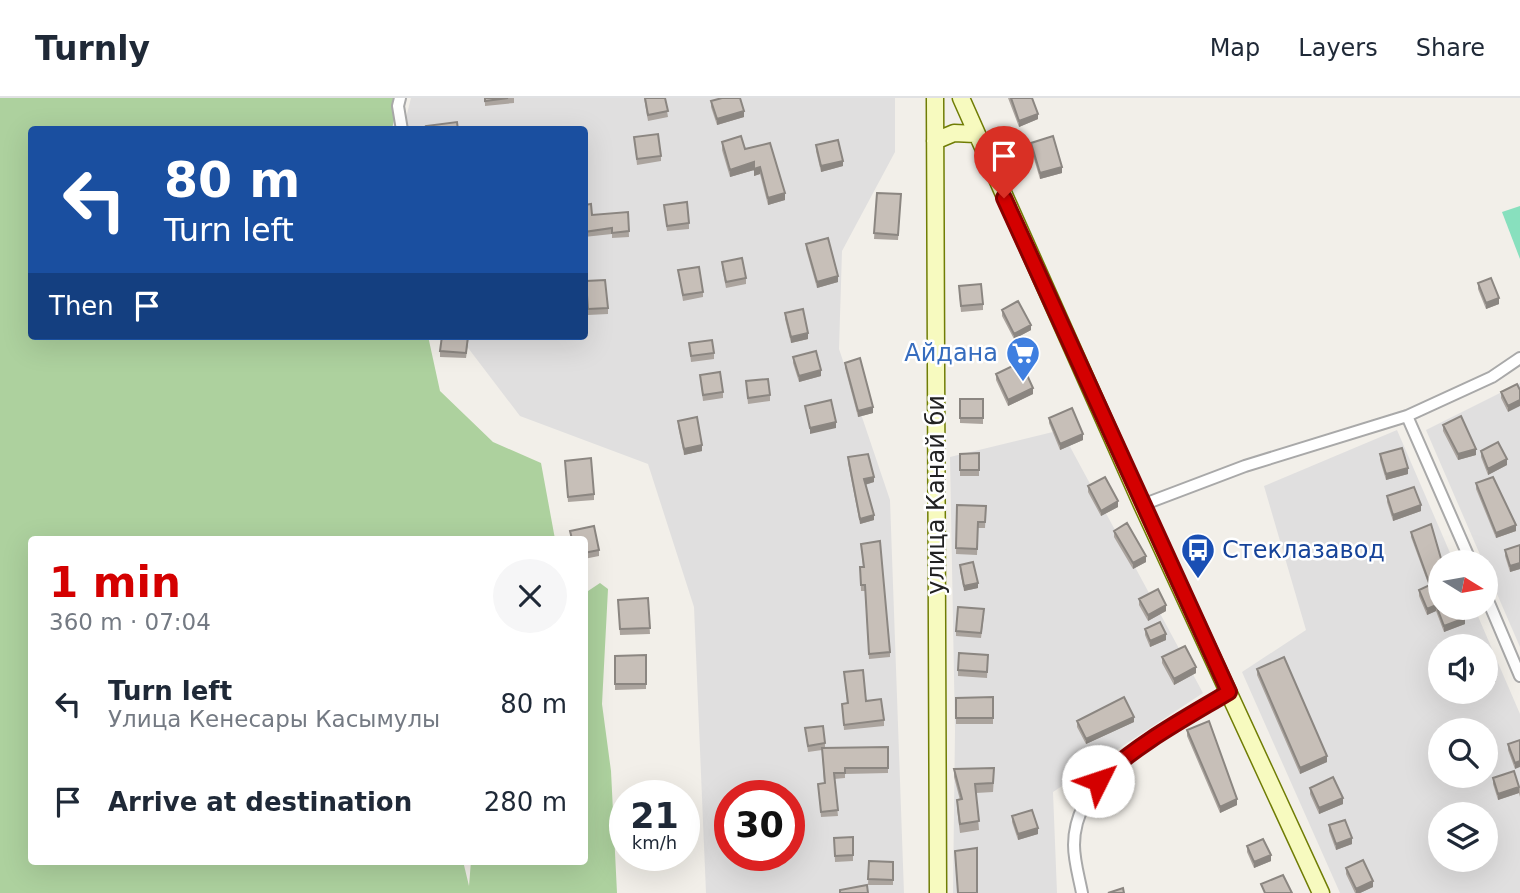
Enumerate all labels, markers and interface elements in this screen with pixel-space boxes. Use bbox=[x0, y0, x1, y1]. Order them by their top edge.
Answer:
text: Turnly bbox=[35, 29, 150, 68]
text: Map bbox=[1210, 34, 1260, 62]
text: Layers bbox=[1298, 34, 1378, 62]
text: Share bbox=[1416, 34, 1485, 62]
pin bbox=[974, 126, 1034, 198]
icon: arrive bbox=[985, 137, 1023, 175]
text: 80 m bbox=[164, 152, 300, 209]
icon: left bbox=[49, 154, 140, 245]
text: Turn left bbox=[164, 211, 294, 249]
icon: arrive bbox=[128, 287, 166, 325]
text: Then bbox=[49, 291, 114, 321]
supermarket icon: Айдана bbox=[1004, 334, 1042, 383]
place label: Айдана bbox=[904, 339, 998, 367]
street label: улица Канай би bbox=[922, 395, 950, 595]
bus stop icon: Стеклазавод bbox=[1179, 531, 1217, 580]
place label: Стеклазавод bbox=[1222, 536, 1385, 564]
north arrow bbox=[1428, 550, 1498, 620]
map controls bbox=[1428, 550, 1498, 872]
text: 1 min bbox=[49, 558, 181, 607]
button: close bbox=[493, 559, 567, 633]
text: 360 m · 07:04 bbox=[49, 609, 211, 635]
button: sound bbox=[1428, 634, 1498, 704]
text: Turn left bbox=[108, 676, 232, 706]
icon: left bbox=[49, 685, 87, 723]
text: 80 m bbox=[500, 689, 567, 719]
text: Улица Кенесары Касымулы bbox=[108, 706, 440, 732]
button: search bbox=[1428, 718, 1498, 788]
position arrow bbox=[1061, 744, 1135, 818]
speed limit sign: 30 bbox=[714, 780, 805, 871]
icon: arrive bbox=[49, 783, 87, 821]
text: Arrive at destination bbox=[108, 787, 412, 817]
text: 280 m bbox=[484, 787, 567, 817]
text: 21 bbox=[630, 796, 679, 836]
button: layers bbox=[1428, 802, 1498, 872]
text: km/h bbox=[632, 832, 677, 853]

